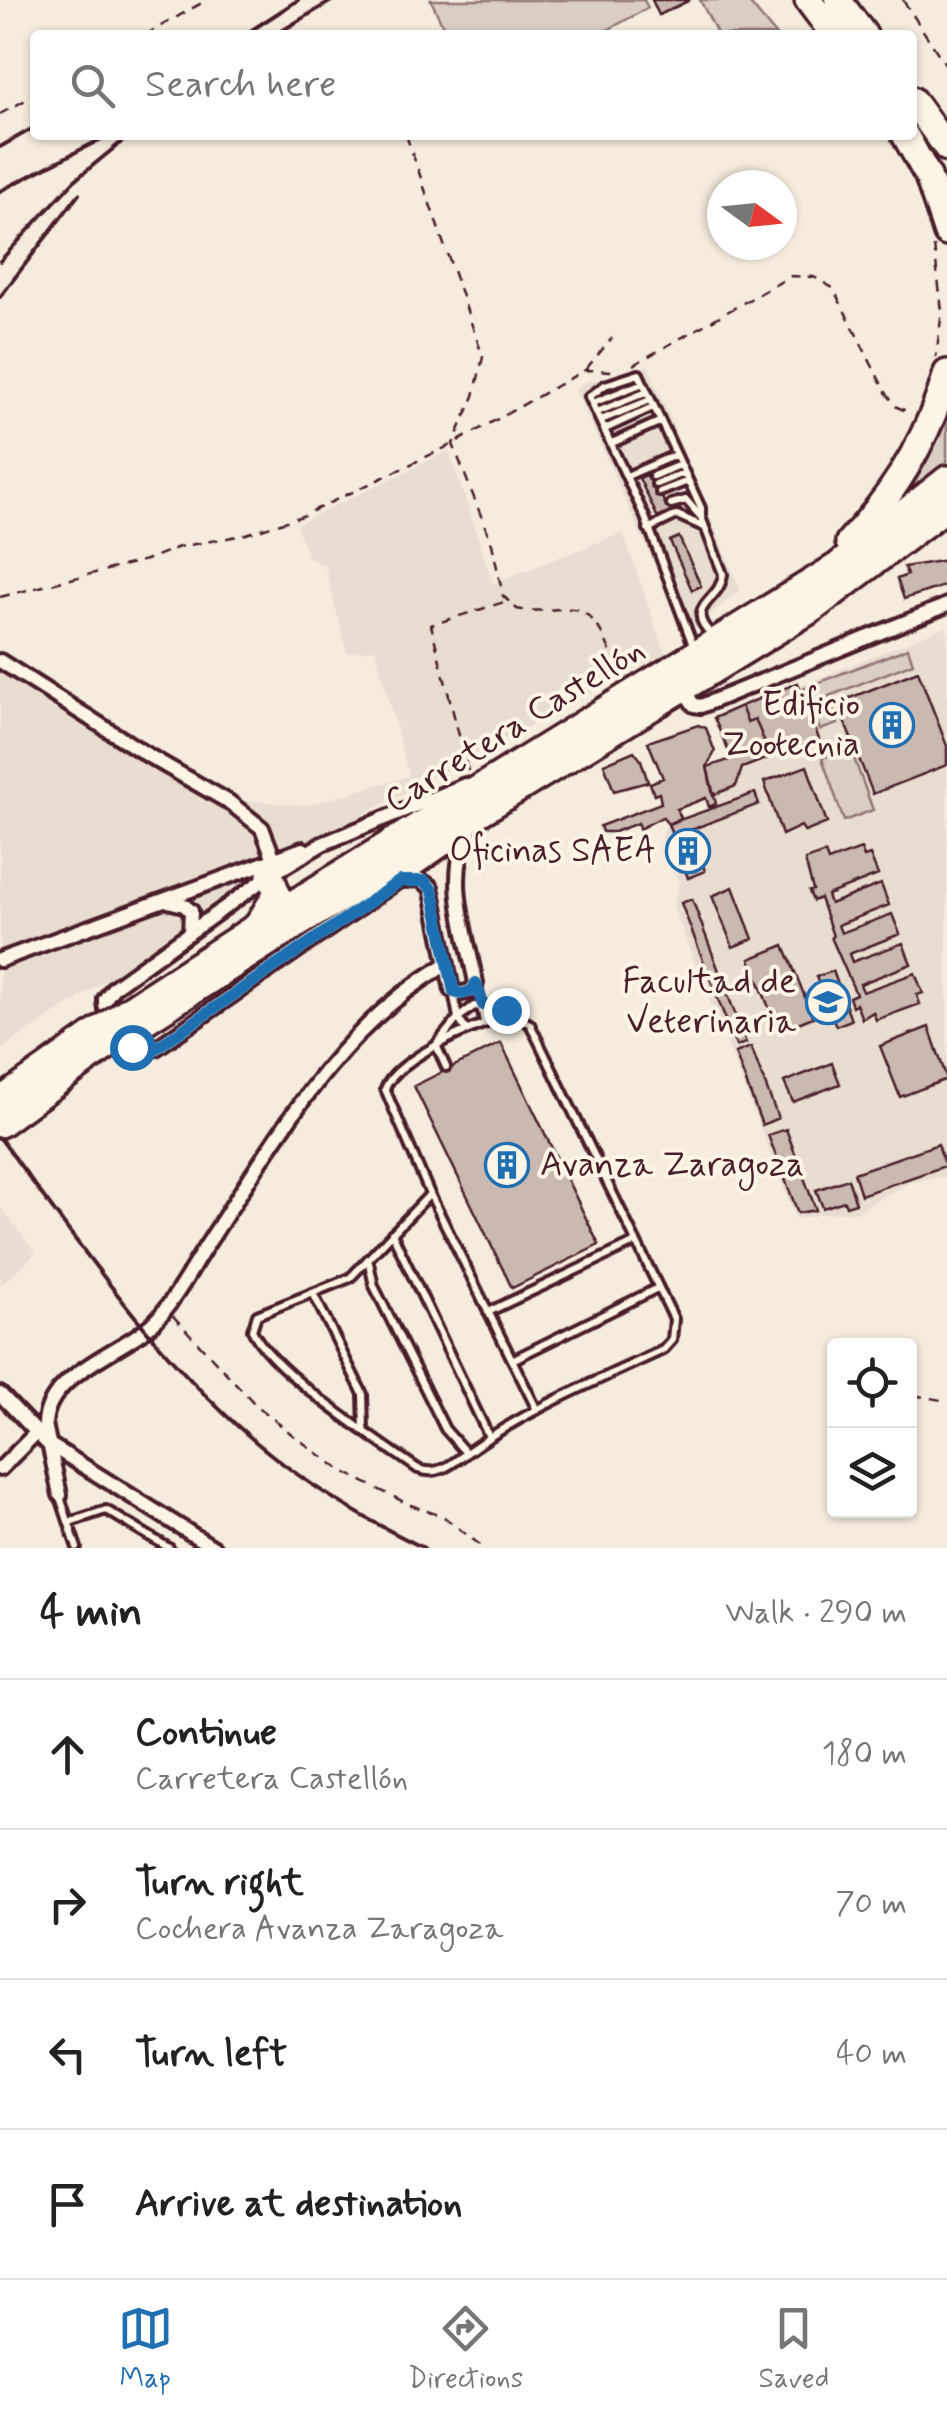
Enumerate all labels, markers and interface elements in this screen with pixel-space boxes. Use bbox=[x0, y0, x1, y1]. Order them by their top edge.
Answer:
search box bbox=[30, 30, 917, 140]
icon: search bbox=[65, 58, 120, 113]
text: Search here bbox=[145, 61, 336, 110]
north arrow bbox=[707, 170, 797, 260]
street label: Carretera Castellón bbox=[376, 627, 654, 825]
place label: Edificio Zootecnia bbox=[722, 682, 860, 768]
building icon: Edificio Zootecnia bbox=[869, 702, 915, 748]
place label: Oficinas SAEA bbox=[449, 828, 656, 874]
building icon: Oficinas SAEA bbox=[665, 828, 711, 874]
place label: Facultad de Veterinaria bbox=[622, 959, 797, 1045]
school or university icon: Facultad de Veterinaria bbox=[805, 979, 851, 1025]
route end bbox=[484, 988, 530, 1034]
route start bbox=[110, 1025, 156, 1071]
building icon: Avanza Zaragoza bbox=[484, 1142, 530, 1188]
place label: Avanza Zaragoza bbox=[540, 1142, 804, 1191]
map controls bbox=[827, 1338, 917, 1518]
button: locate bbox=[827, 1338, 917, 1428]
button: layers bbox=[827, 1428, 917, 1518]
text: 4 min bbox=[40, 1586, 142, 1641]
text: Walk · 290 m bbox=[725, 1592, 907, 1634]
text: Continue bbox=[135, 1709, 277, 1758]
icon: ahead bbox=[40, 1727, 95, 1782]
text: 180 m bbox=[822, 1733, 907, 1775]
text: Carretera Castellón bbox=[135, 1758, 408, 1800]
text: Turn right bbox=[135, 1859, 304, 1908]
icon: right bbox=[40, 1877, 95, 1932]
text: 70 m bbox=[835, 1883, 907, 1925]
text: Cochera Avanza Zaragoza bbox=[135, 1908, 504, 1950]
icon: left bbox=[40, 2027, 95, 2082]
text: Turn left bbox=[135, 2030, 287, 2079]
text: 40 m bbox=[836, 2033, 907, 2075]
icon: arrive bbox=[40, 2177, 95, 2232]
text: Arrive at destination bbox=[135, 2180, 462, 2229]
tab: Map bbox=[118, 2301, 173, 2398]
tab: Directions bbox=[408, 2301, 523, 2398]
tab: Saved bbox=[759, 2301, 829, 2398]

